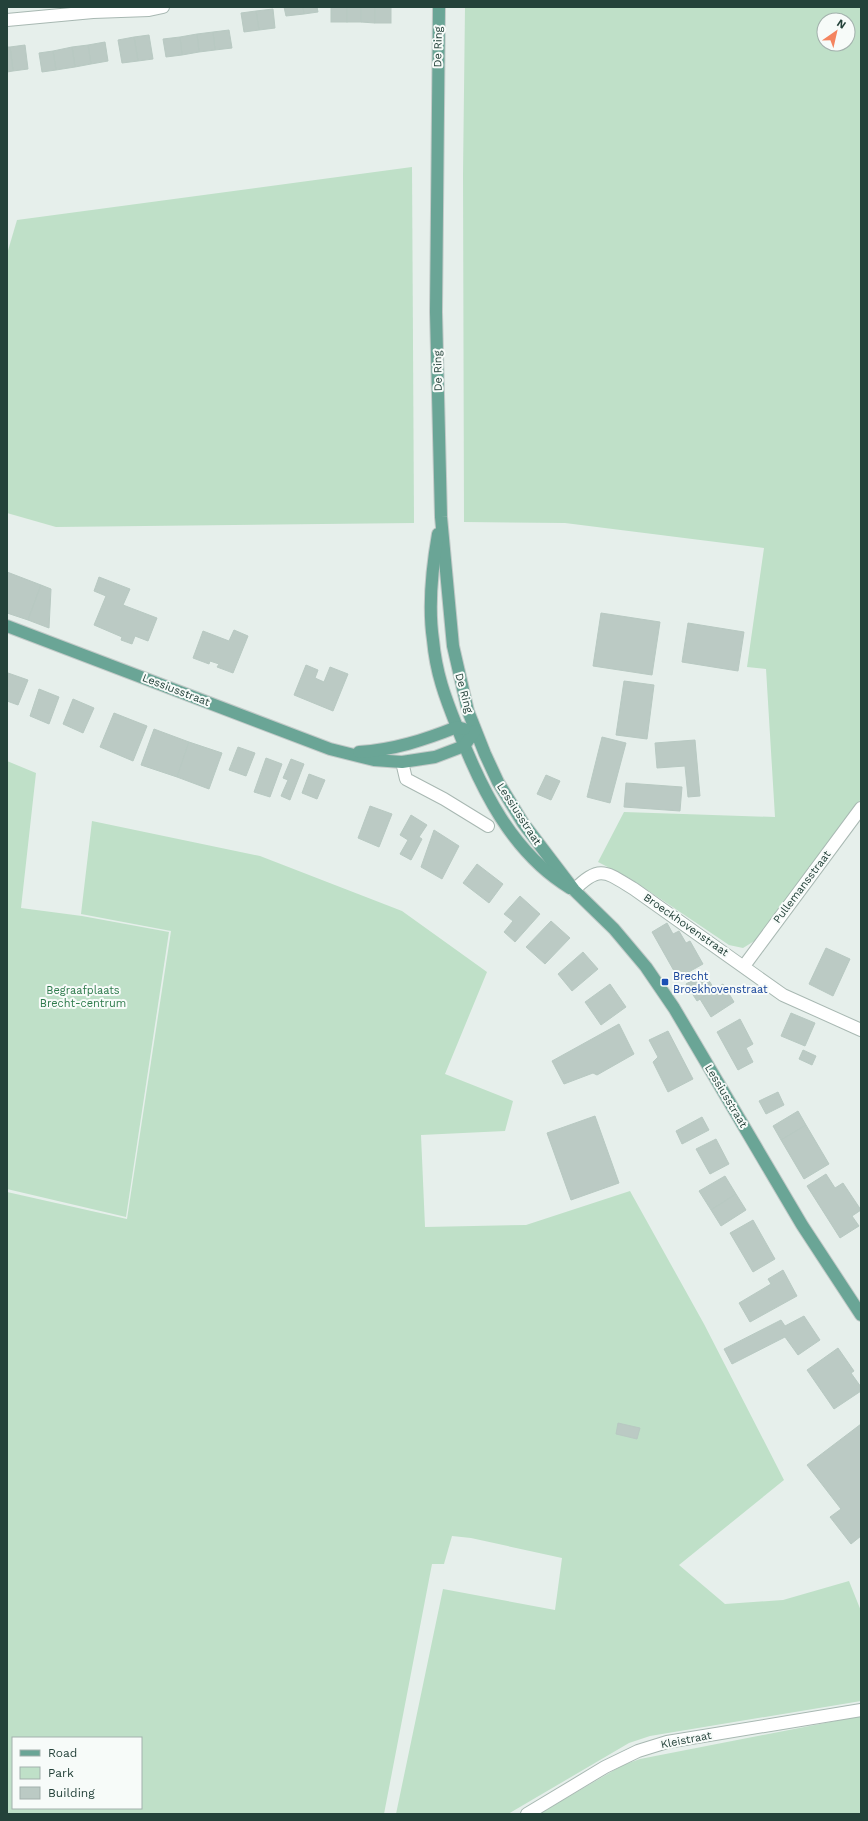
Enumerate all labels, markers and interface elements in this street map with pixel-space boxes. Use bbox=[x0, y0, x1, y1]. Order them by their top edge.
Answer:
north arrow bbox=[816, 12, 856, 52]
text: N bbox=[834, 16, 848, 32]
street label: De Ring bbox=[431, 26, 445, 68]
street label: De Ring bbox=[431, 350, 445, 392]
street label: Lessiusstraat bbox=[140, 671, 212, 709]
street label: De Ring bbox=[452, 672, 476, 715]
street label: Lessiusstraat bbox=[494, 780, 544, 848]
street label: Pullemansstraat bbox=[770, 848, 834, 926]
street label: Broeckhovenstraat bbox=[641, 891, 731, 959]
place label: Brecht Broekhovenstraat bbox=[673, 970, 768, 996]
marker: Brecht Broekhovenstraat bbox=[660, 977, 670, 987]
park label: Begraafplaats Brecht-centrum bbox=[40, 984, 126, 1010]
street label: Lessiusstraat bbox=[702, 1062, 750, 1130]
street label: Kleistraat bbox=[660, 1729, 713, 1751]
legend bbox=[12, 1737, 142, 1809]
text: Road bbox=[48, 1746, 77, 1760]
text: Park bbox=[48, 1766, 74, 1780]
text: Building bbox=[48, 1786, 95, 1800]

